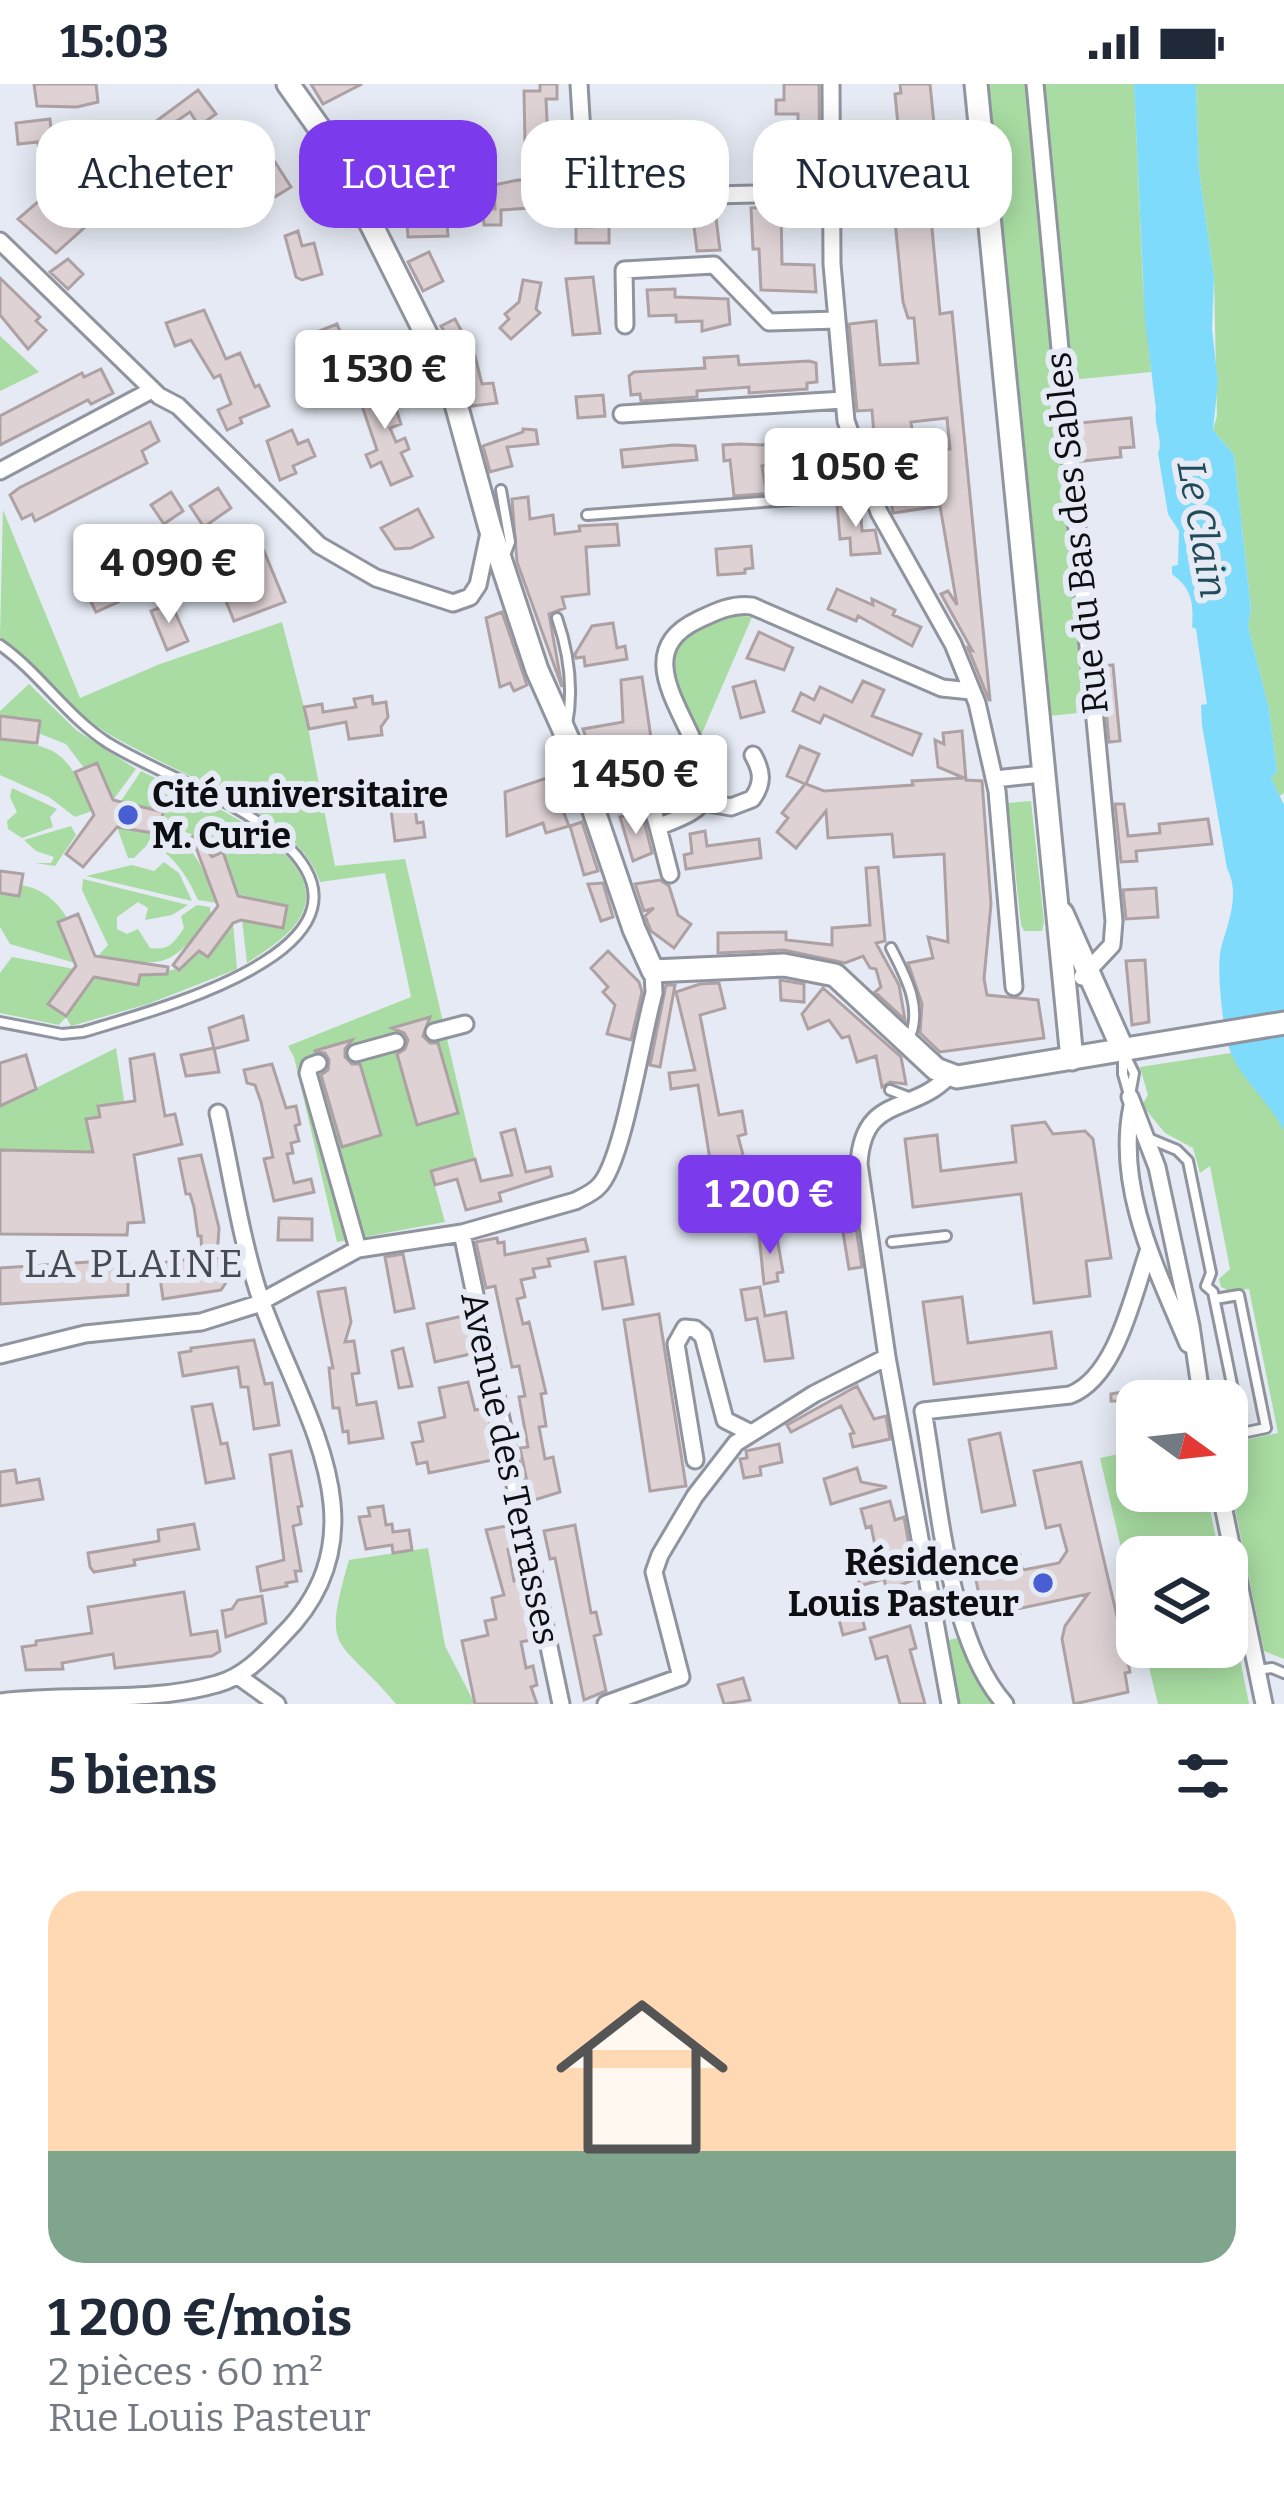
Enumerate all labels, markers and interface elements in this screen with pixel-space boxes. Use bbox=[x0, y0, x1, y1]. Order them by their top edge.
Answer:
text: 15:03 bbox=[60, 15, 169, 69]
chip: Acheter bbox=[36, 120, 275, 228]
chip: Louer bbox=[299, 120, 497, 228]
chip: Filtres bbox=[521, 120, 729, 228]
chip: Nouveau bbox=[753, 120, 1012, 228]
pin: 1 530 € bbox=[274, 330, 496, 432]
text: 1 530 € bbox=[322, 346, 448, 392]
street label: Rue du Bas des Sables bbox=[1036, 350, 1118, 716]
pin: 1 050 € bbox=[745, 428, 967, 530]
text: 1 050 € bbox=[792, 444, 920, 490]
water label: Le Clain bbox=[1167, 457, 1237, 601]
pin: 4 090 € bbox=[58, 524, 280, 626]
text: 4 090 € bbox=[100, 540, 238, 586]
pin: 1 450 € bbox=[525, 735, 747, 837]
text: 1 450 € bbox=[572, 751, 700, 797]
place label: Cité universitaire M. Curie bbox=[152, 773, 448, 858]
marker: Cité universitaire M. Curie bbox=[115, 802, 141, 828]
pin: 1 200 € bbox=[659, 1155, 881, 1257]
text: 1 200 € bbox=[705, 1171, 835, 1217]
district label: LA PLAINE bbox=[24, 1241, 246, 1287]
street label: Avenue des Terrasses bbox=[451, 1288, 569, 1649]
north arrow bbox=[1116, 1380, 1248, 1512]
map controls bbox=[1116, 1380, 1248, 1668]
button: layers bbox=[1116, 1536, 1248, 1668]
place label: Résidence Louis Pasteur bbox=[788, 1541, 1019, 1626]
marker: Résidence Louis Pasteur bbox=[1030, 1570, 1056, 1596]
icon: filters bbox=[1170, 1743, 1236, 1809]
text: 5 biens bbox=[48, 1745, 217, 1807]
icon: home bbox=[534, 1969, 750, 2185]
text: 1 200 €/mois bbox=[48, 2287, 352, 2349]
text: 2 pièces · 60 m² bbox=[48, 2349, 323, 2395]
text: Rue Louis Pasteur bbox=[48, 2395, 371, 2441]

